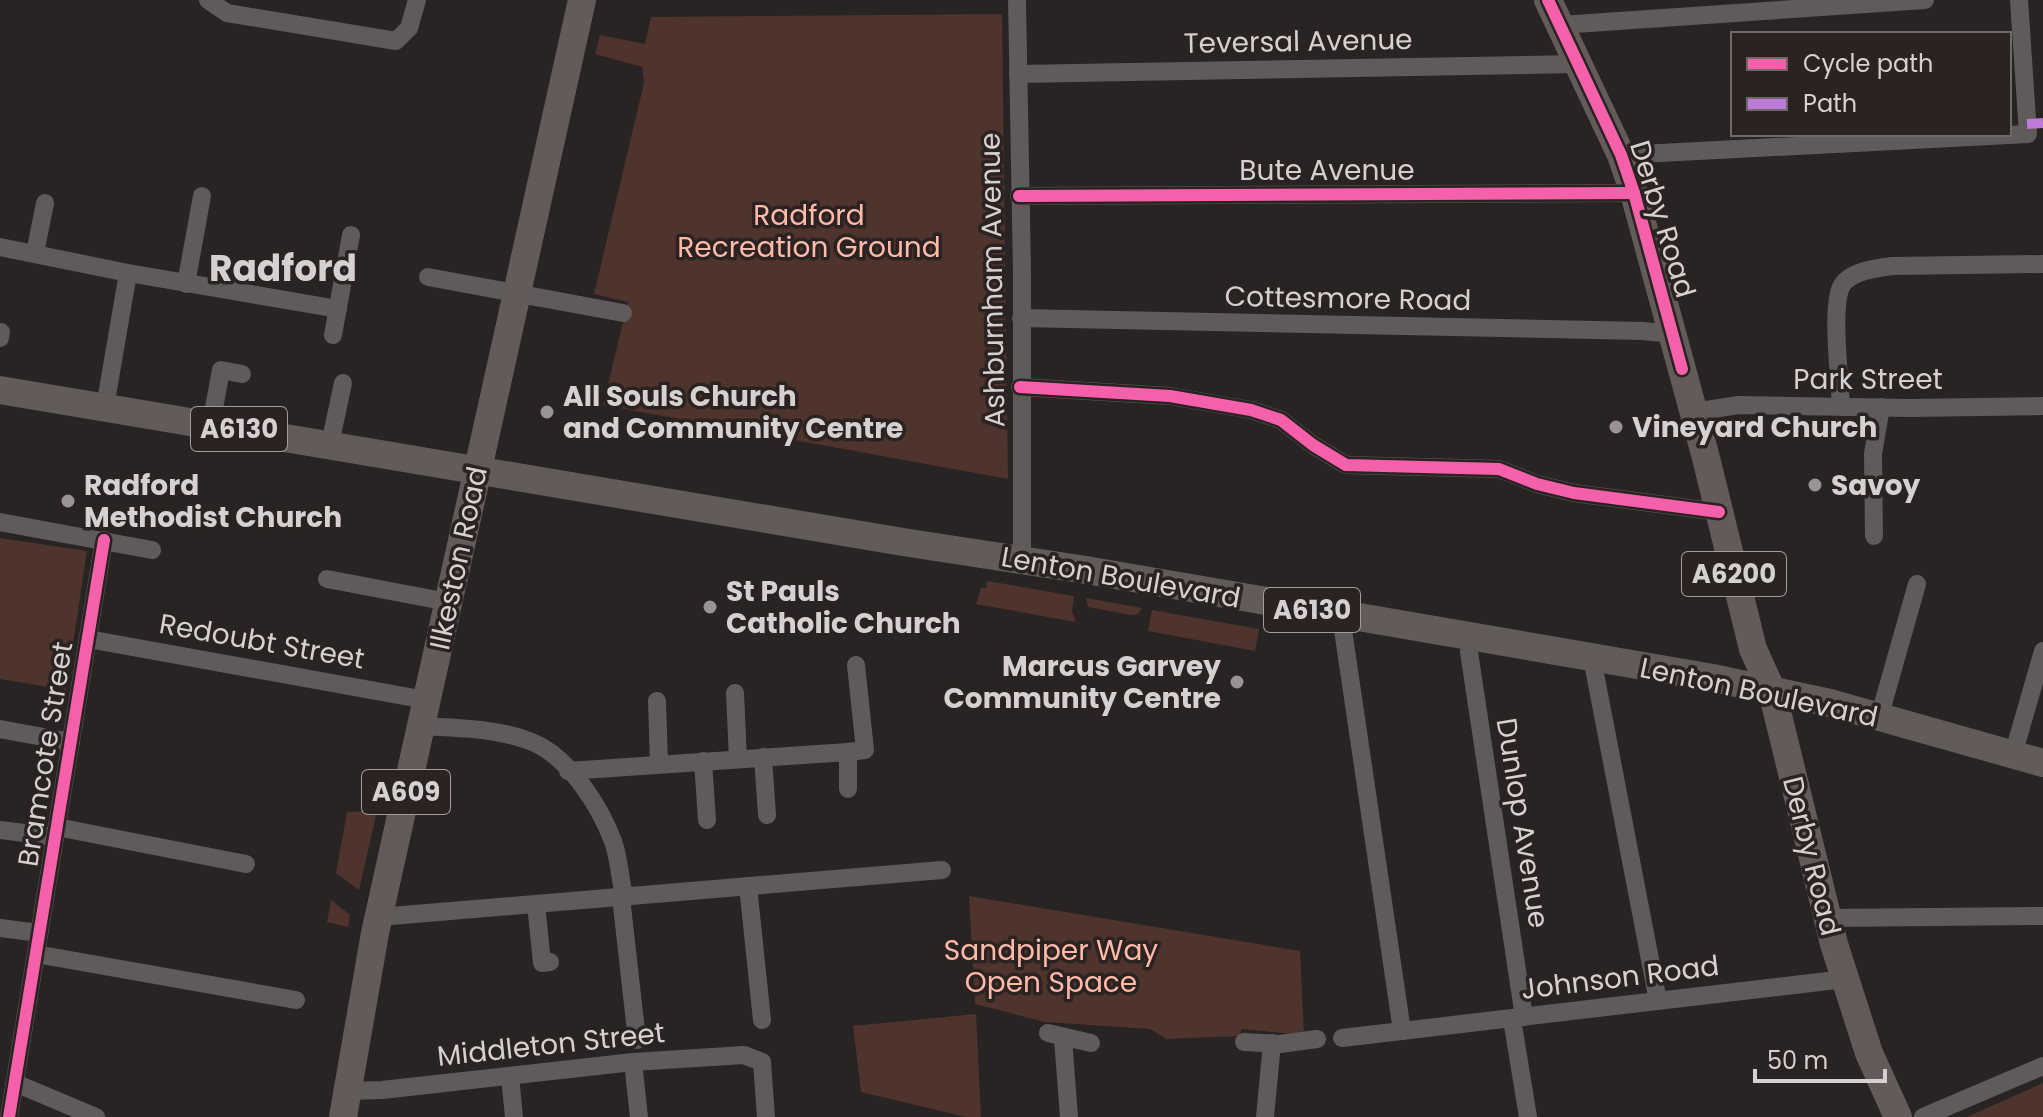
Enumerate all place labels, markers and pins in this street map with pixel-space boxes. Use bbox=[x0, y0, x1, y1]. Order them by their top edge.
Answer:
place label: All Souls Church and Community Centre bbox=[563, 377, 903, 448]
marker: All Souls Church and Community Centre bbox=[538, 403, 556, 421]
place label: Vineyard Church bbox=[1632, 408, 1877, 447]
marker: Vineyard Church bbox=[1607, 418, 1625, 436]
place label: Radford Methodist Church bbox=[84, 466, 342, 537]
place label: Savoy bbox=[1831, 466, 1921, 505]
marker: Savoy bbox=[1806, 476, 1824, 494]
marker: Radford Methodist Church bbox=[59, 492, 77, 510]
place label: St Pauls Catholic Church bbox=[726, 572, 961, 643]
marker: St Pauls Catholic Church bbox=[701, 598, 719, 616]
place label: Marcus Garvey Community Centre bbox=[943, 647, 1221, 718]
marker: Marcus Garvey Community Centre bbox=[1228, 673, 1246, 691]

